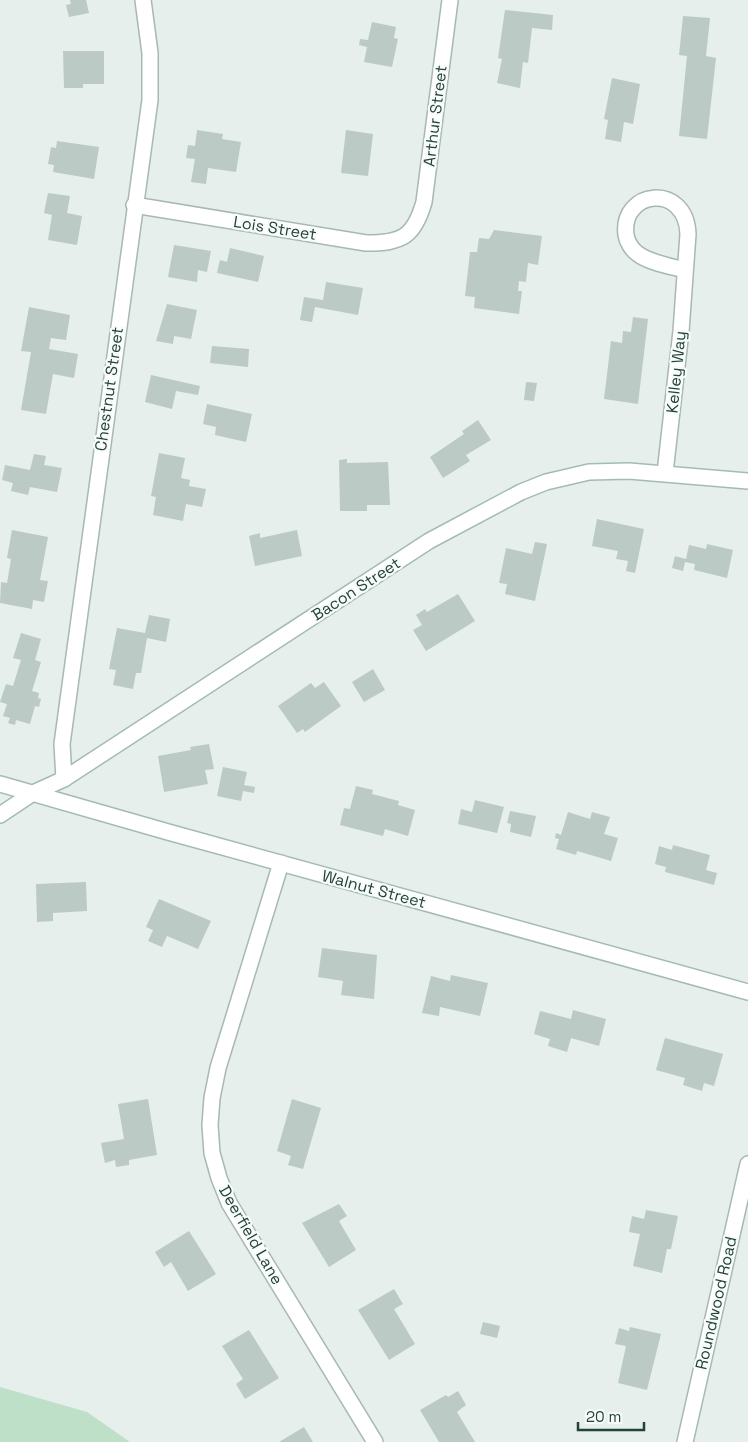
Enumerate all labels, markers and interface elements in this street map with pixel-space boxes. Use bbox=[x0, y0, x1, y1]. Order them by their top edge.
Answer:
street label: Arthur Street bbox=[418, 64, 452, 168]
street label: Lois Street bbox=[232, 211, 318, 245]
street label: Chestnut Street bbox=[90, 326, 128, 452]
street label: Kelley Way bbox=[661, 330, 691, 414]
street label: Bacon Street bbox=[308, 552, 404, 626]
street label: Walnut Street bbox=[320, 865, 428, 913]
street label: Deerfield Lane bbox=[214, 1182, 288, 1288]
street label: Roundwood Road bbox=[690, 1234, 742, 1372]
scale bar bbox=[578, 1400, 644, 1432]
text: 20 m bbox=[586, 1407, 621, 1426]

